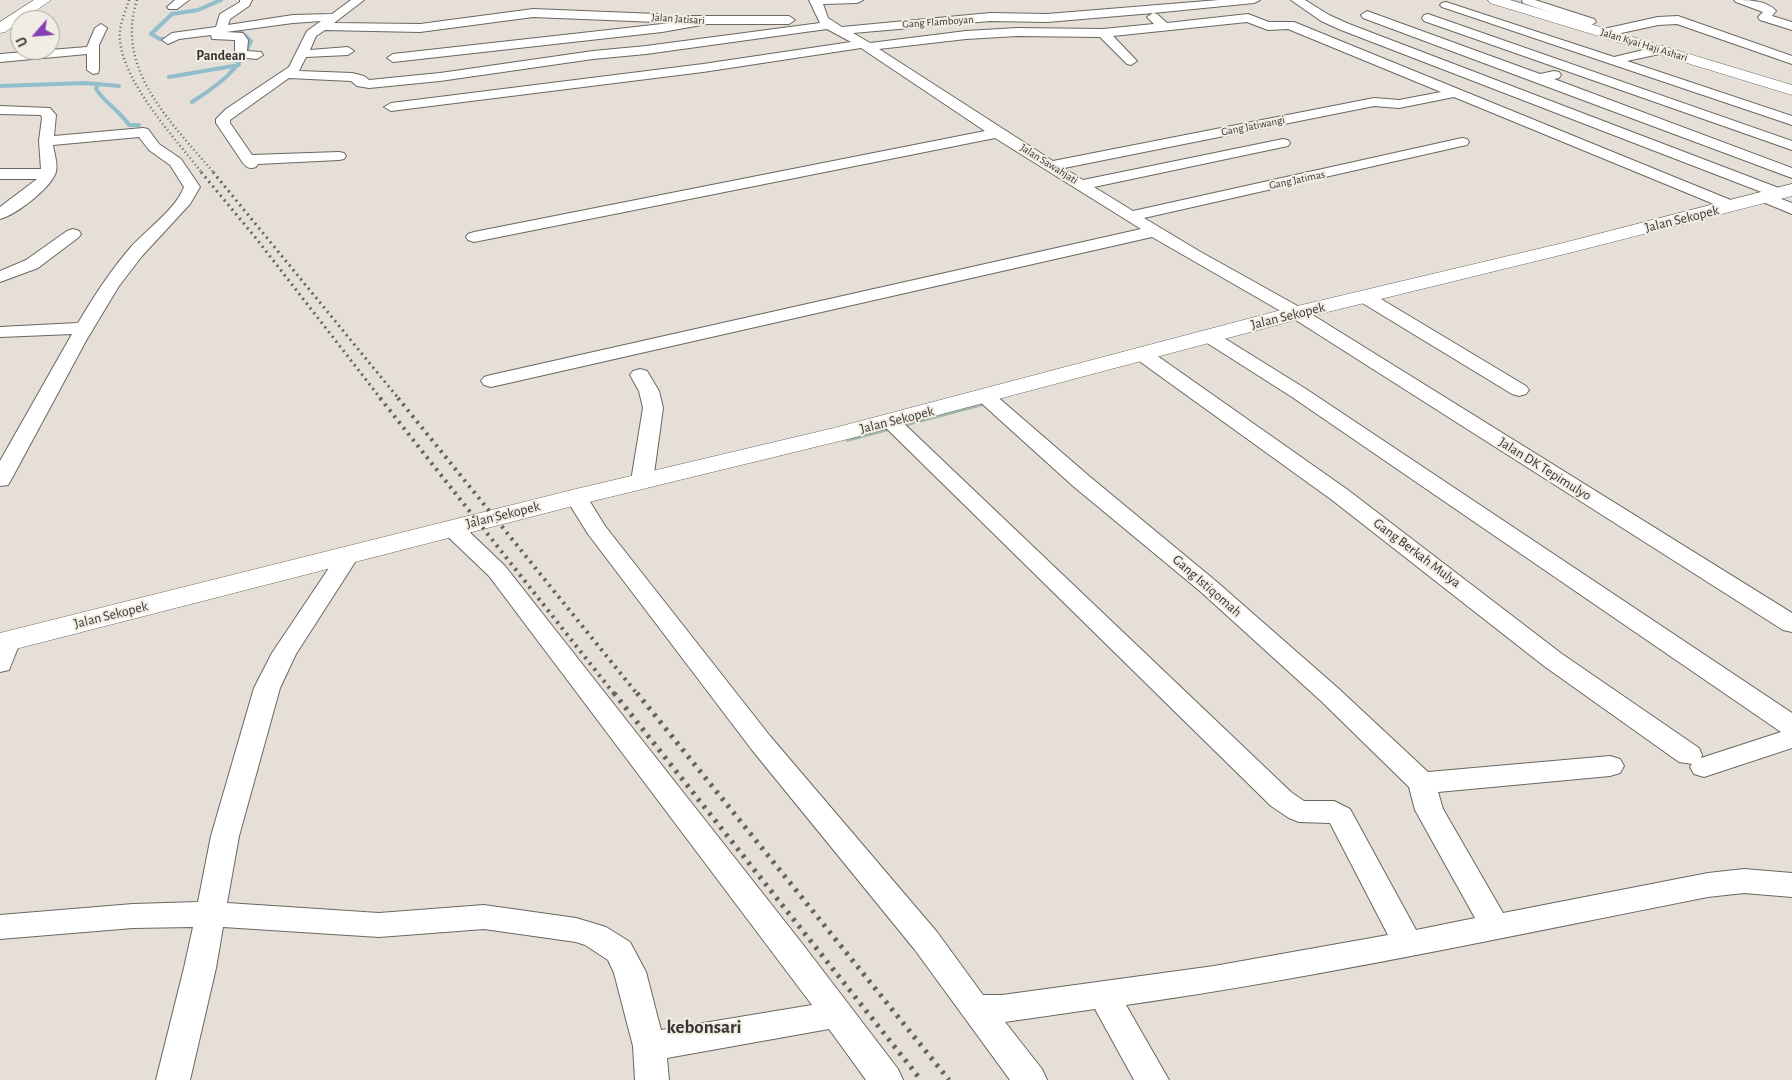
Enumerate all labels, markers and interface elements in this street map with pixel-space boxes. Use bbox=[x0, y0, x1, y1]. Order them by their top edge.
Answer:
north arrow bbox=[10, 10, 60, 60]
street label: Jalan Jatisari bbox=[651, 11, 705, 27]
street label: Gang Flamboyan bbox=[902, 13, 974, 31]
street label: Jalan Kyai Haji Ashari bbox=[1599, 25, 1689, 65]
text: U bbox=[14, 34, 31, 49]
district label: Pandean bbox=[196, 48, 246, 64]
street label: Gang Jatiwangi bbox=[1220, 113, 1286, 139]
street label: Jalan Sawahjati bbox=[1018, 141, 1080, 187]
street label: Gang Jatimas bbox=[1268, 168, 1326, 192]
street label: Jalan Sekopek bbox=[1643, 202, 1721, 236]
street label: Jalan Sekopek bbox=[1249, 299, 1327, 333]
street label: Jalan Sekopek bbox=[858, 403, 936, 437]
street label: Jalan DK Tepimulyo bbox=[1496, 434, 1594, 504]
street label: Jalan Sekopek bbox=[464, 498, 542, 532]
street label: Gang Berkah Mulya bbox=[1370, 515, 1464, 591]
street label: Gang Istiqomah bbox=[1169, 551, 1245, 621]
street label: Jalan Sekopek bbox=[72, 598, 150, 632]
district label: kebonsari bbox=[666, 1016, 742, 1038]

